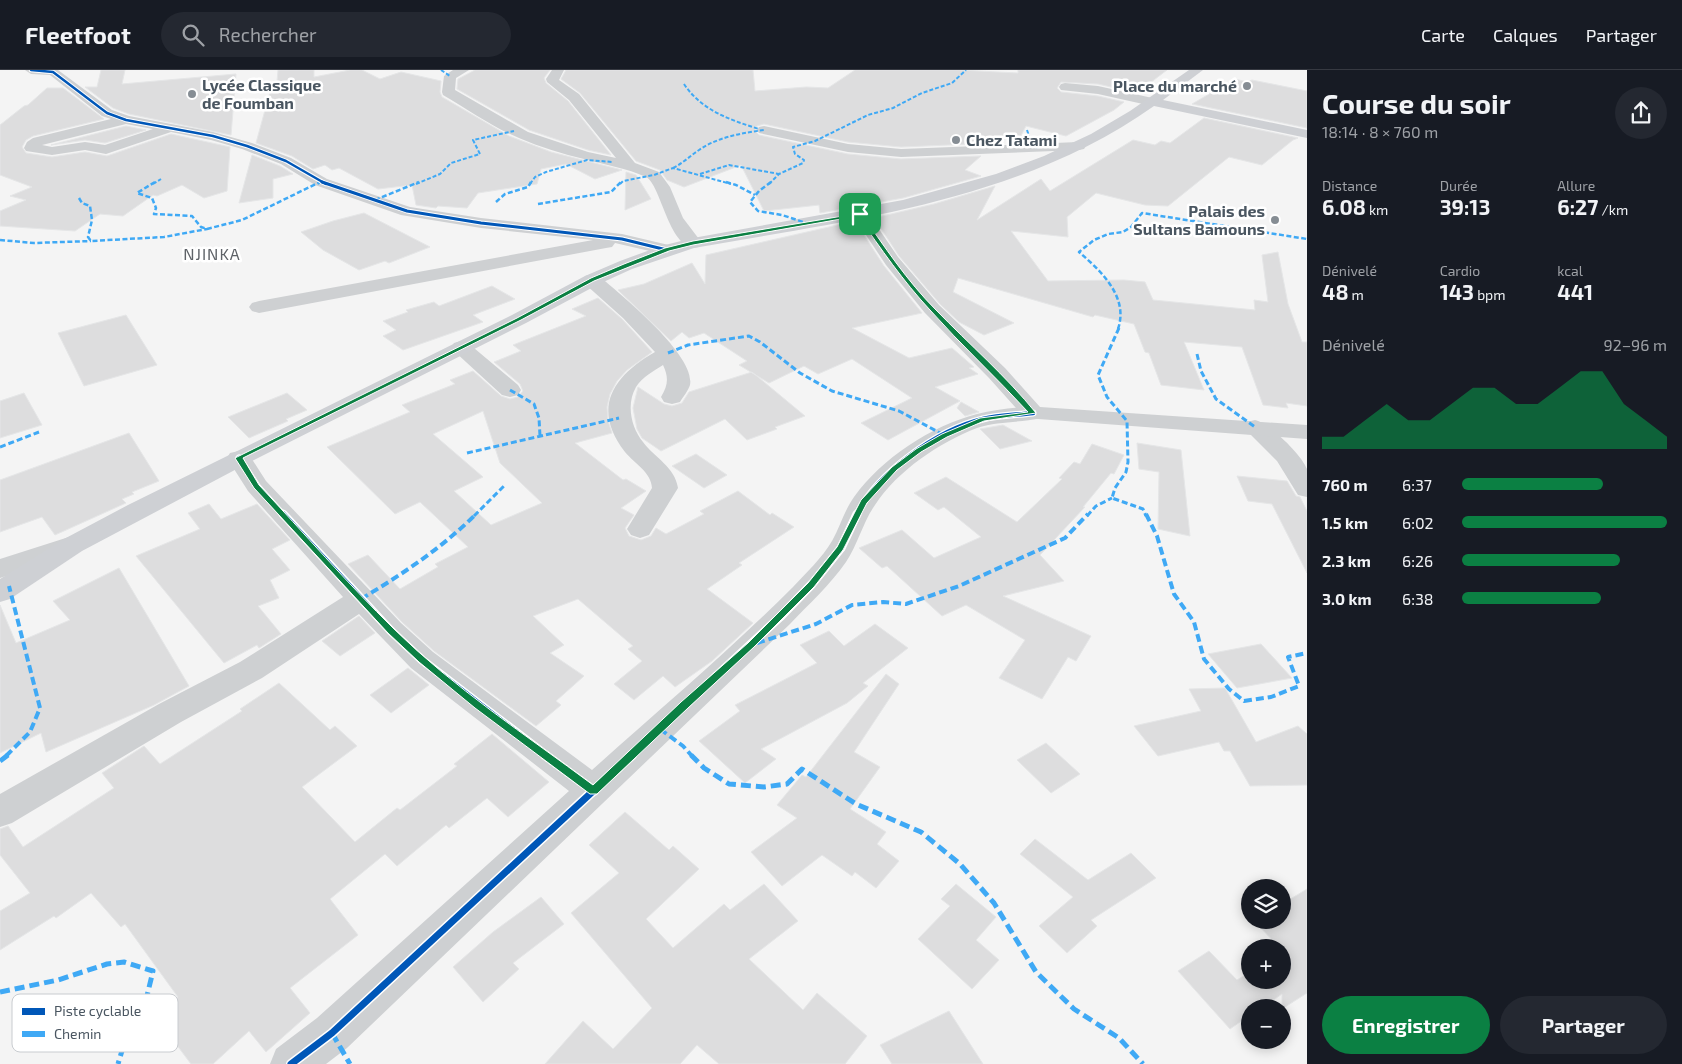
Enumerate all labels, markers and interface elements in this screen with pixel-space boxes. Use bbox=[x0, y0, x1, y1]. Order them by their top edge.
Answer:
search box bbox=[161, 12, 511, 57]
text: Fleetfoot bbox=[25, 20, 131, 49]
icon: search bbox=[179, 21, 207, 49]
text: Rechercher bbox=[219, 23, 317, 46]
text: Carte bbox=[1421, 24, 1465, 46]
text: Calques bbox=[1493, 24, 1558, 46]
text: Partager bbox=[1586, 24, 1657, 46]
place label: Lycée Classique de Foumban bbox=[202, 75, 321, 112]
place label: Place du marché bbox=[1113, 76, 1237, 95]
marker: Place du marché bbox=[1241, 80, 1253, 92]
text: Course du soir bbox=[1322, 86, 1511, 120]
button: share bbox=[1615, 87, 1667, 139]
marker: Lycée Classique de Foumban bbox=[186, 88, 198, 100]
text: 18:14 · 8 × 760 m bbox=[1322, 122, 1438, 141]
place label: Chez Tatami bbox=[966, 130, 1057, 149]
marker: Chez Tatami bbox=[950, 134, 962, 146]
text: Distance bbox=[1322, 177, 1377, 194]
text: Durée bbox=[1440, 177, 1477, 194]
text: Allure bbox=[1557, 177, 1595, 194]
pin bbox=[839, 193, 881, 235]
text: 6.08 bbox=[1322, 194, 1366, 219]
text: 39:13 bbox=[1440, 194, 1490, 219]
text: 6:27 bbox=[1557, 194, 1598, 219]
icon: arrive bbox=[846, 200, 874, 228]
place label: Palais des Sultans Bamouns bbox=[1133, 201, 1265, 238]
text: km bbox=[1366, 201, 1388, 218]
text: /km bbox=[1598, 201, 1628, 218]
marker: Palais des Sultans Bamouns bbox=[1269, 214, 1281, 226]
district label: NJINKA bbox=[183, 244, 241, 263]
text: Dénivelé bbox=[1322, 262, 1377, 279]
text: Cardio bbox=[1440, 262, 1480, 279]
text: kcal bbox=[1557, 262, 1583, 279]
text: 48 bbox=[1322, 279, 1348, 304]
text: 143 bbox=[1440, 279, 1474, 304]
text: 441 bbox=[1557, 279, 1593, 304]
text: m bbox=[1348, 286, 1364, 303]
text: bpm bbox=[1474, 286, 1506, 303]
text: Dénivelé bbox=[1322, 335, 1385, 354]
text: 92–96 m bbox=[1603, 335, 1667, 354]
text: 760 m bbox=[1322, 475, 1368, 494]
text: 6:37 bbox=[1402, 475, 1432, 494]
text: 1.5 km bbox=[1322, 513, 1368, 532]
text: 6:02 bbox=[1402, 513, 1434, 532]
text: 2.3 km bbox=[1322, 551, 1371, 570]
text: 6:26 bbox=[1402, 551, 1433, 570]
text: 3.0 km bbox=[1322, 589, 1372, 608]
text: 6:38 bbox=[1402, 589, 1434, 608]
map controls bbox=[1241, 879, 1291, 1049]
button: layers bbox=[1241, 879, 1291, 929]
button: + bbox=[1241, 939, 1291, 989]
legend bbox=[12, 994, 178, 1052]
button: Enregistrer bbox=[1322, 996, 1490, 1054]
button: Partager bbox=[1500, 996, 1667, 1054]
button: − bbox=[1241, 999, 1291, 1049]
text: Piste cyclable bbox=[54, 1002, 141, 1019]
text: Chemin bbox=[54, 1025, 102, 1042]

